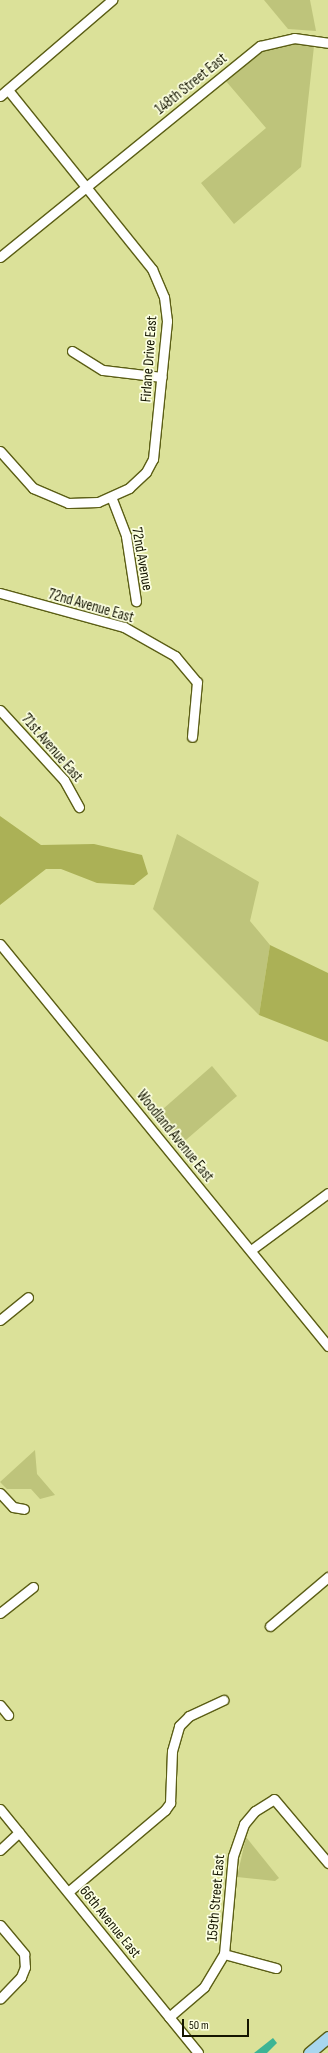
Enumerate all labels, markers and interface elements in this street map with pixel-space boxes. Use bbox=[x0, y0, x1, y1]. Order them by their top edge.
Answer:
street label: 148th Street East bbox=[151, 50, 231, 118]
street label: Firlane Drive East bbox=[137, 315, 161, 403]
street label: 72nd Avenue bbox=[128, 526, 156, 592]
street label: 72nd Avenue East bbox=[46, 585, 136, 627]
street label: 71st Avenue East bbox=[18, 710, 86, 786]
street label: Woodland Avenue East bbox=[133, 1087, 217, 1185]
street label: 159th Street East bbox=[203, 1854, 229, 1942]
street label: 66th Avenue East bbox=[76, 1882, 144, 1962]
scale bar bbox=[184, 2011, 251, 2037]
text: 50 m bbox=[189, 2018, 209, 2033]

